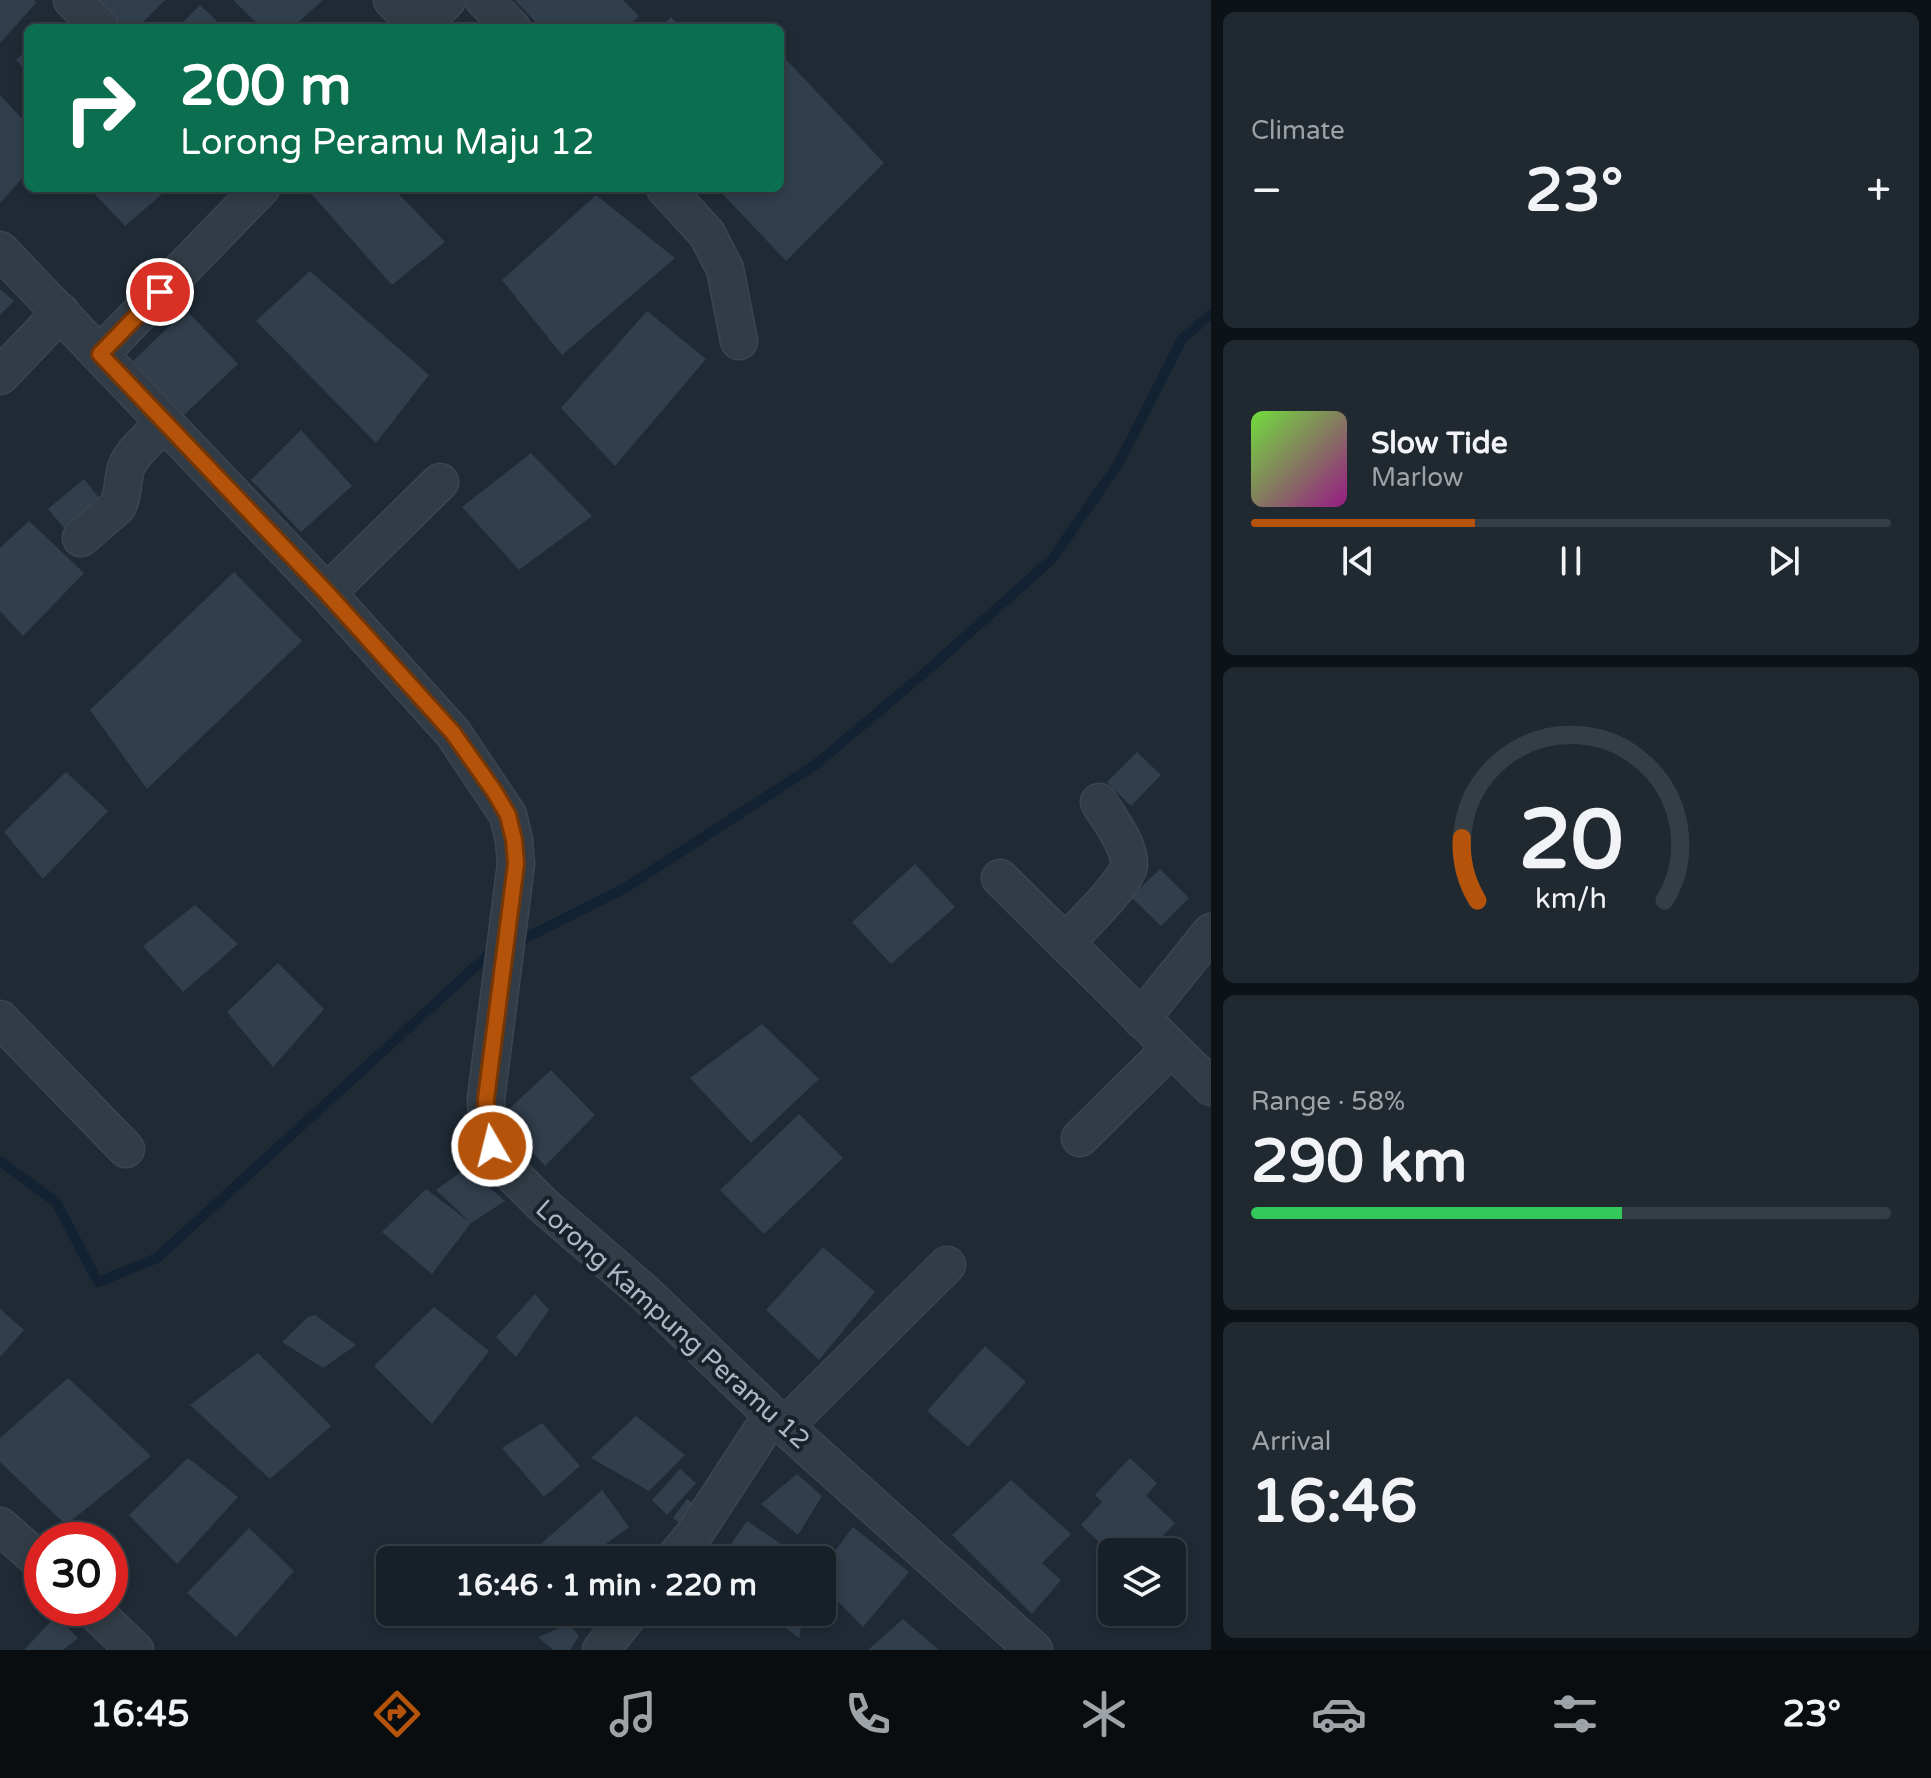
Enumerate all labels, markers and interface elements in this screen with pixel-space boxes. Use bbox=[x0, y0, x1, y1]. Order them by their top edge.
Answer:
text: 200 m bbox=[180, 53, 351, 120]
icon: right bbox=[48, 56, 152, 160]
text: Climate bbox=[1251, 115, 1345, 146]
text: Lorong Peramu Maju 12 bbox=[180, 121, 595, 164]
text: 23° bbox=[1525, 155, 1623, 227]
text: − bbox=[1251, 165, 1282, 218]
text: + bbox=[1866, 165, 1891, 218]
pin bbox=[126, 258, 194, 326]
icon: arrive bbox=[138, 270, 182, 314]
text: Slow Tide bbox=[1371, 425, 1508, 462]
text: Marlow bbox=[1371, 462, 1463, 493]
icon: previous bbox=[1336, 539, 1380, 583]
icon: pause bbox=[1549, 539, 1593, 583]
icon: next bbox=[1762, 539, 1806, 583]
text: 20 bbox=[1519, 791, 1623, 891]
text: km/h bbox=[1535, 882, 1607, 916]
text: Range · 58% bbox=[1251, 1086, 1405, 1117]
position arrow bbox=[450, 1104, 534, 1188]
text: 290 km bbox=[1251, 1126, 1467, 1198]
street label: Lorong Kampung Peramu 12 bbox=[529, 1193, 816, 1456]
text: Arrival bbox=[1251, 1426, 1331, 1457]
text: 16:46 bbox=[1251, 1466, 1417, 1538]
speed limit sign: 30 bbox=[24, 1522, 128, 1626]
map controls bbox=[1098, 1538, 1186, 1626]
button: layers bbox=[1098, 1538, 1186, 1626]
text: 16:46 · 1 min · 220 m bbox=[455, 1567, 757, 1604]
icon: directions bbox=[369, 1686, 425, 1742]
icon: music bbox=[605, 1686, 661, 1742]
icon: phone bbox=[840, 1686, 896, 1742]
icon: climate bbox=[1076, 1686, 1132, 1742]
icon: car bbox=[1311, 1686, 1367, 1742]
icon: filters bbox=[1547, 1686, 1603, 1742]
text: 16:45 bbox=[90, 1693, 190, 1736]
text: 23° bbox=[1782, 1693, 1841, 1736]

